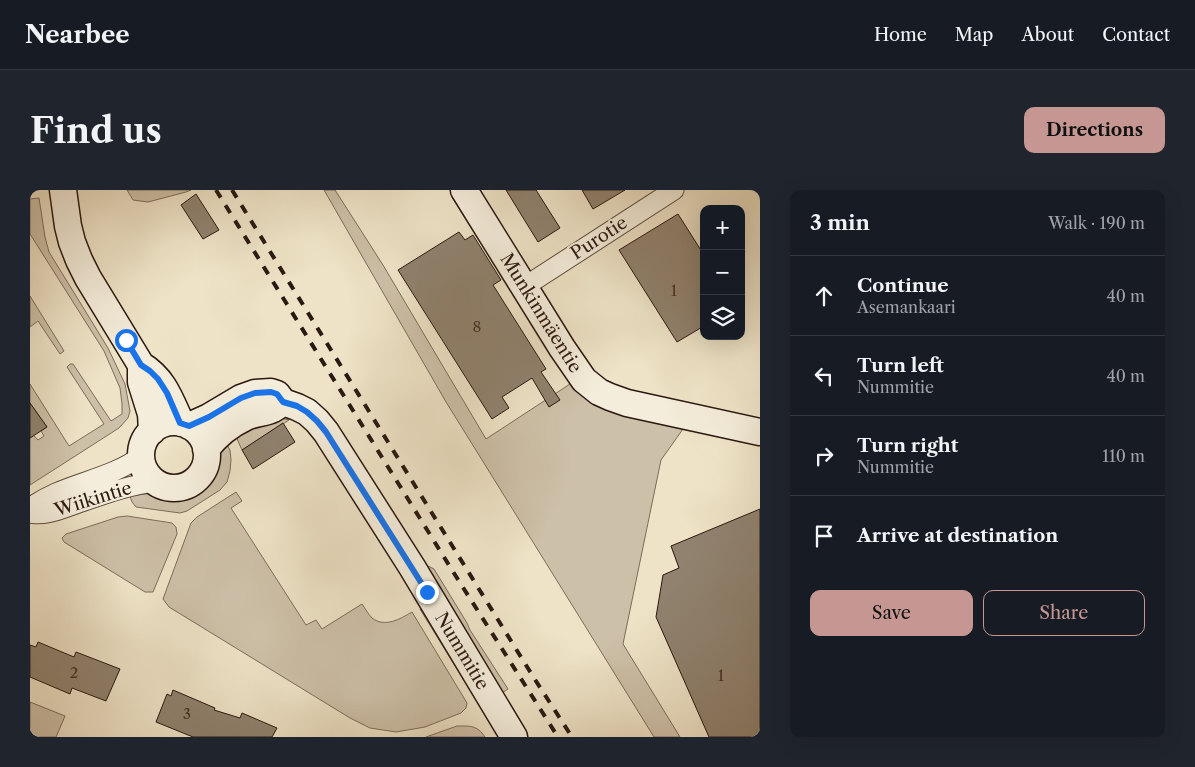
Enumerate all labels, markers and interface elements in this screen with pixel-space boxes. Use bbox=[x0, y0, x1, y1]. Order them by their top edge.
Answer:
text: Nearbee bbox=[25, 20, 130, 49]
text: Home bbox=[874, 24, 927, 46]
text: Map bbox=[955, 24, 993, 46]
text: About bbox=[1021, 24, 1074, 46]
text: Contact bbox=[1102, 24, 1170, 46]
button: Directions bbox=[1024, 107, 1165, 153]
text: Find us bbox=[30, 109, 162, 152]
map controls bbox=[700, 205, 745, 340]
button: + bbox=[700, 205, 745, 250]
text: 3 min bbox=[810, 210, 870, 235]
street label: Purotie bbox=[566, 212, 632, 264]
text: Walk · 190 m bbox=[1048, 213, 1145, 233]
street label: Munkinmäentie bbox=[495, 249, 587, 377]
button: − bbox=[700, 250, 745, 295]
text: Continue bbox=[857, 274, 949, 297]
house number: 1 bbox=[671, 281, 678, 300]
icon: ahead bbox=[810, 282, 838, 310]
text: 40 m bbox=[1106, 286, 1145, 306]
button: layers bbox=[700, 295, 745, 340]
text: Asemankaari bbox=[857, 297, 956, 317]
house number: 8 bbox=[473, 317, 482, 336]
route start bbox=[115, 329, 138, 352]
text: Turn left bbox=[857, 354, 944, 377]
icon: left bbox=[810, 362, 838, 390]
text: 40 m bbox=[1106, 366, 1145, 386]
text: Nummitie bbox=[857, 377, 934, 397]
text: Turn right bbox=[857, 434, 958, 457]
icon: right bbox=[810, 442, 838, 470]
text: 110 m bbox=[1102, 446, 1145, 466]
text: Nummitie bbox=[857, 457, 934, 477]
street label: Wiikintie bbox=[51, 477, 134, 521]
icon: arrive bbox=[810, 522, 838, 550]
text: Arrive at destination bbox=[857, 524, 1058, 547]
route end bbox=[416, 581, 439, 604]
button: Save bbox=[810, 590, 973, 636]
button: Share bbox=[983, 590, 1145, 636]
street label: Nummitie bbox=[430, 608, 494, 694]
house number: 2 bbox=[70, 663, 78, 682]
house number: 1 bbox=[718, 666, 725, 685]
house number: 3 bbox=[183, 704, 191, 723]

